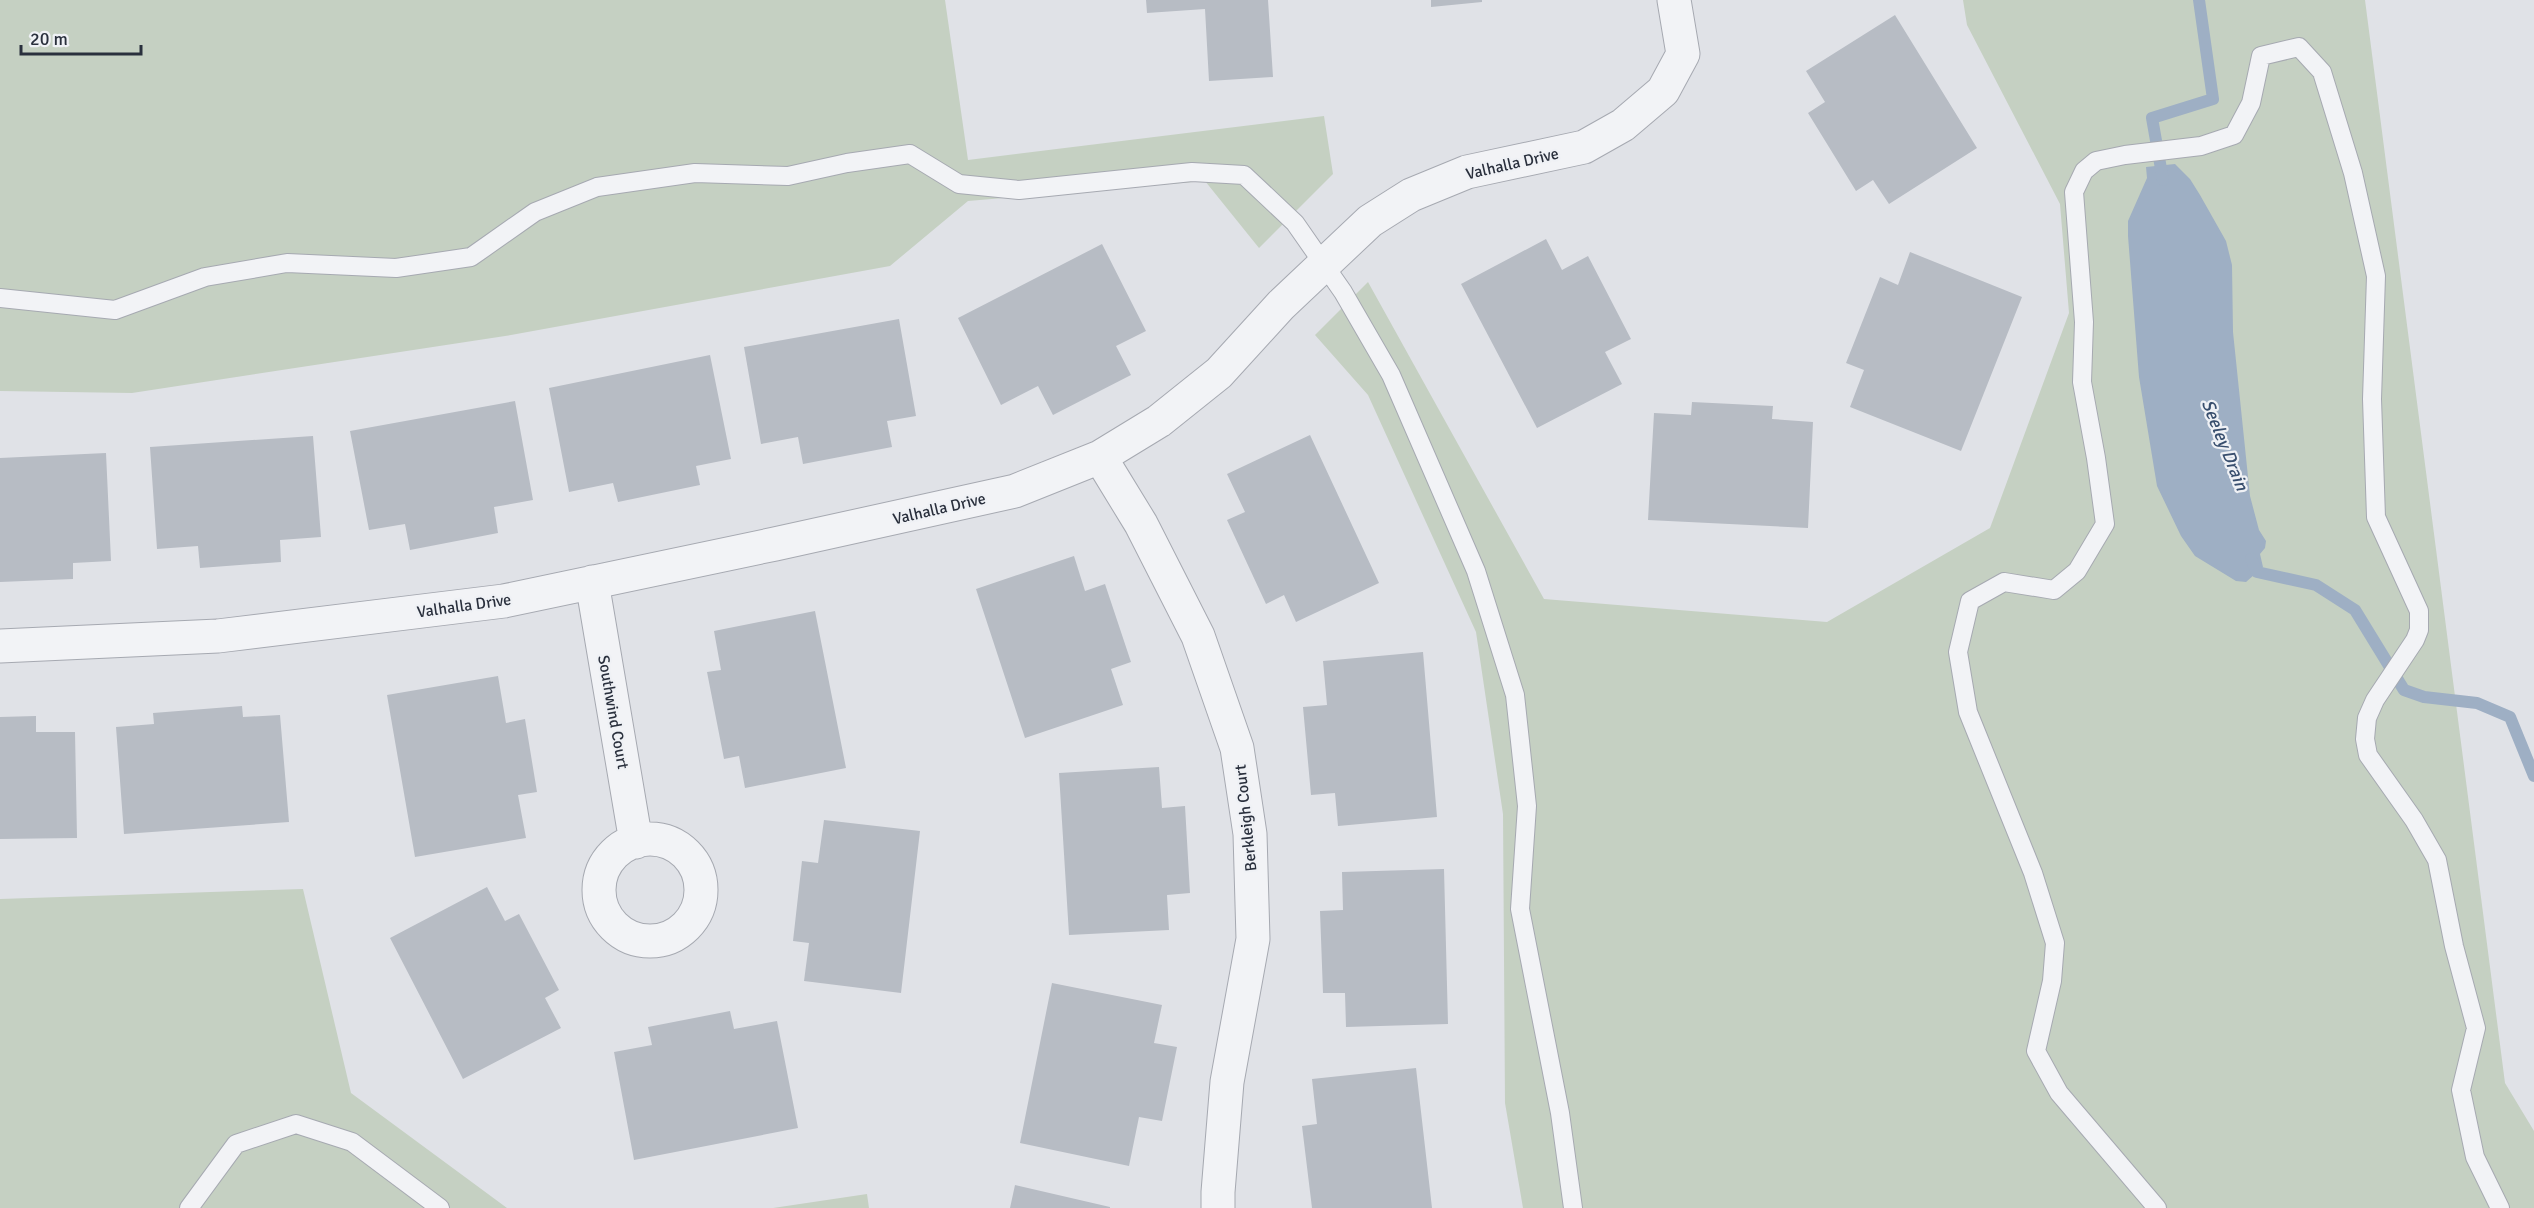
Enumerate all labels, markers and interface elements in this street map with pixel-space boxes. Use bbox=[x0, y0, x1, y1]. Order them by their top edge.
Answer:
scale bar bbox=[21, 18, 141, 56]
text: 20 m bbox=[30, 28, 68, 50]
street label: Valhalla Drive bbox=[1464, 144, 1561, 184]
water label: Seeley Drain bbox=[2197, 396, 2254, 495]
street label: Valhalla Drive bbox=[891, 489, 988, 529]
street label: Valhalla Drive bbox=[416, 589, 513, 622]
street label: Southwind Court bbox=[593, 654, 633, 771]
street label: Berkleigh Court bbox=[1230, 763, 1262, 872]

